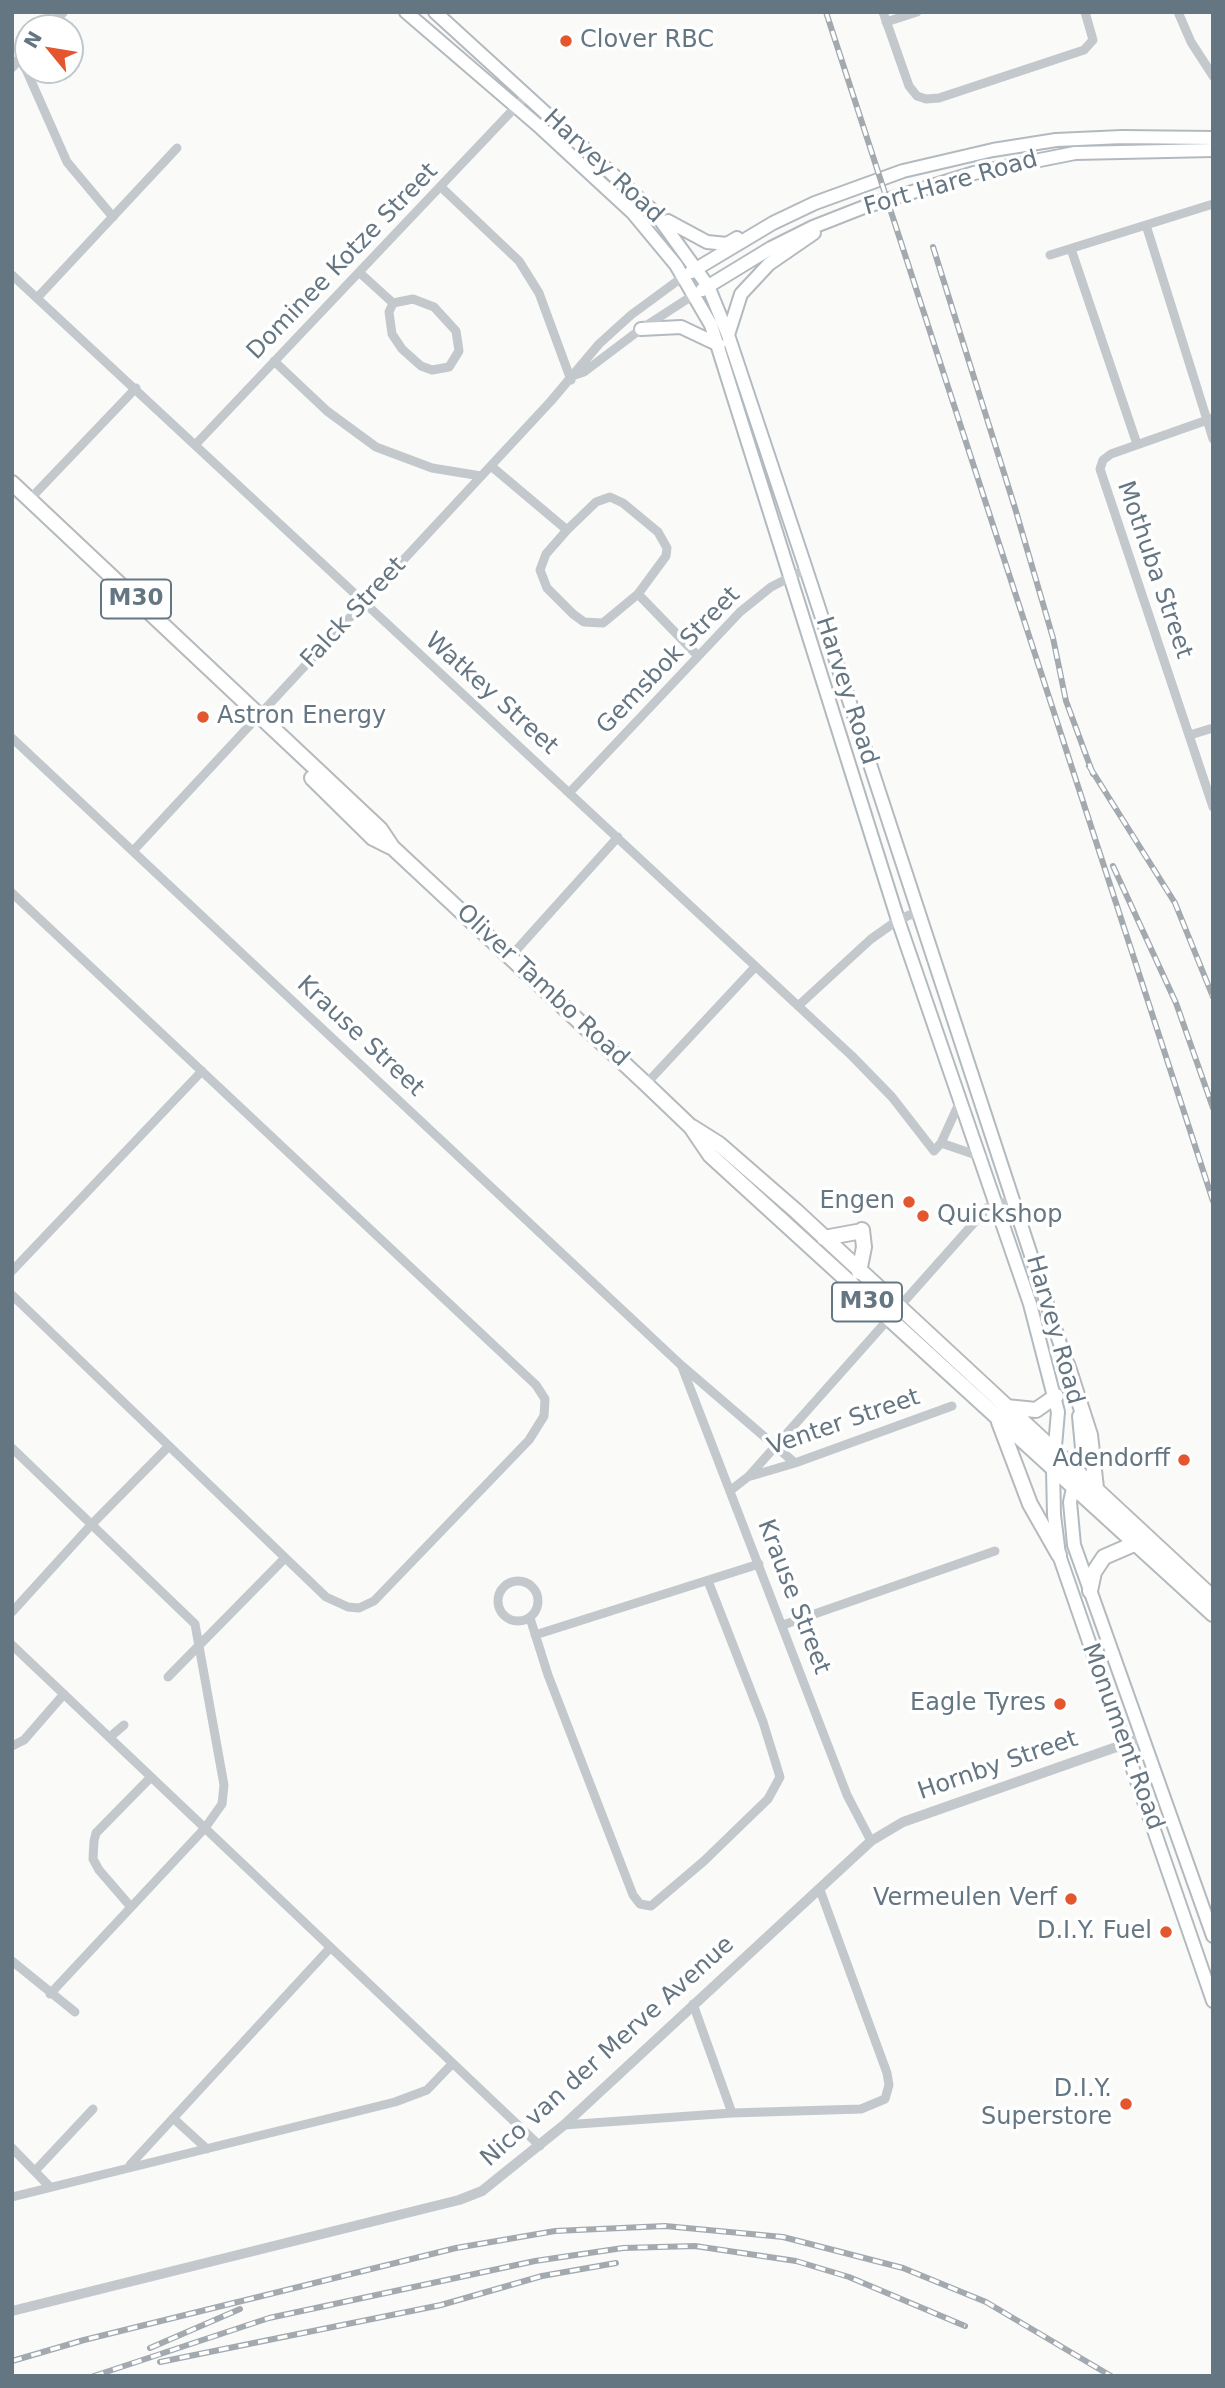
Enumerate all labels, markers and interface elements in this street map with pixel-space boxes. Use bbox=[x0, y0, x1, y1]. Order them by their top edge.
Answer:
north arrow bbox=[14, 14, 84, 84]
text: N bbox=[19, 27, 46, 52]
place label: Clover RBC bbox=[580, 27, 714, 55]
marker: Clover RBC bbox=[558, 33, 574, 49]
street label: Harvey Road bbox=[537, 104, 669, 230]
street label: Fort Hare Road bbox=[861, 145, 1041, 223]
street label: Dominee Kotze Street bbox=[242, 158, 444, 366]
street label: Mothuba Street bbox=[1110, 478, 1198, 662]
street label: Falck Street bbox=[296, 552, 412, 674]
road number: M30 bbox=[101, 580, 171, 618]
street label: Gemsbok Street bbox=[591, 581, 747, 741]
street label: Harvey Road bbox=[809, 613, 883, 769]
street label: Watkey Street bbox=[419, 627, 563, 761]
place label: Astron Energy bbox=[217, 703, 386, 731]
marker: Astron Energy bbox=[195, 709, 211, 725]
street label: Oliver Tambo Road bbox=[450, 899, 634, 1073]
street label: Krause Street bbox=[290, 971, 430, 1103]
place label: Engen bbox=[819, 1188, 895, 1216]
marker: Engen bbox=[901, 1194, 917, 1210]
place label: Quickshop bbox=[937, 1202, 1062, 1230]
marker: Quickshop bbox=[915, 1208, 931, 1224]
street label: Harvey Road bbox=[1019, 1252, 1089, 1408]
road number: M30 bbox=[832, 1282, 902, 1322]
street label: Venter Street bbox=[764, 1383, 924, 1463]
place label: Adendorff bbox=[1052, 1446, 1170, 1474]
marker: Adendorff bbox=[1176, 1452, 1192, 1468]
street label: Krause Street bbox=[750, 1516, 836, 1678]
street label: Monument Road bbox=[1075, 1640, 1169, 1834]
place label: Eagle Tyres bbox=[910, 1690, 1046, 1718]
marker: Eagle Tyres bbox=[1052, 1696, 1068, 1712]
street label: Hornby Street bbox=[914, 1725, 1082, 1807]
place label: Vermeulen Verf bbox=[873, 1885, 1057, 1913]
marker: Vermeulen Verf bbox=[1063, 1891, 1079, 1907]
place label: D.I.Y. Fuel bbox=[1037, 1918, 1152, 1946]
marker: D.I.Y. Fuel bbox=[1158, 1924, 1174, 1940]
street label: Nico van der Merve Avenue bbox=[476, 1931, 740, 2173]
place label: D.I.Y. Superstore bbox=[981, 2076, 1112, 2132]
marker: D.I.Y. Superstore bbox=[1118, 2096, 1134, 2112]

